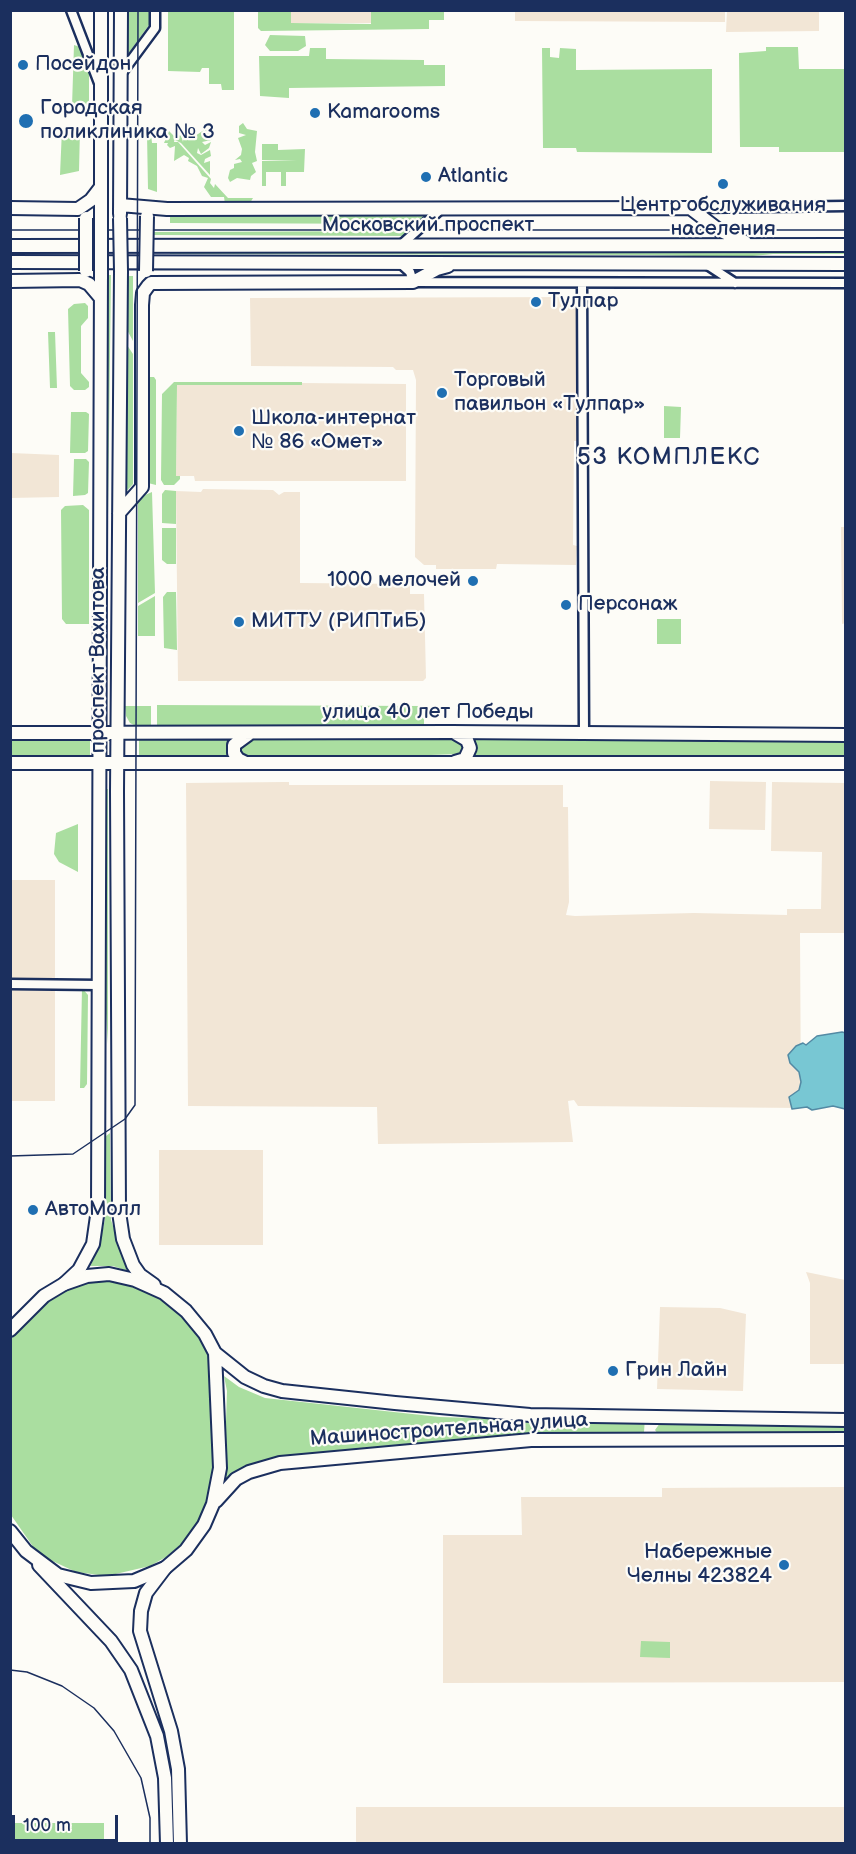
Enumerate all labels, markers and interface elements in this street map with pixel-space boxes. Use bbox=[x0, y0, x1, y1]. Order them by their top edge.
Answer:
place label: Посейдон bbox=[35, 52, 131, 78]
marker: Посейдон bbox=[16, 58, 30, 72]
place label: Городская поликлиника № 3 bbox=[40, 96, 215, 146]
place label: Kamarooms bbox=[327, 100, 440, 126]
marker: Kamarooms bbox=[308, 106, 322, 120]
marker: Городская поликлиника № 3 bbox=[17, 112, 35, 130]
place label: Atlantic bbox=[438, 164, 508, 190]
marker: Atlantic bbox=[419, 170, 433, 184]
marker: Центр обслуживания населения bbox=[716, 177, 730, 191]
place label: Центр обслуживания населения bbox=[620, 193, 826, 243]
street label: Московский проспект bbox=[322, 213, 534, 239]
place label: Тулпар bbox=[548, 289, 618, 315]
marker: Тулпар bbox=[529, 295, 543, 309]
place label: Торговый павильон «Тулпар» bbox=[454, 368, 645, 418]
marker: Торговый павильон «Тулпар» bbox=[435, 386, 449, 400]
place label: Школа-интернат № 86 «Омет» bbox=[251, 406, 416, 456]
marker: Школа-интернат № 86 «Омет» bbox=[232, 424, 246, 438]
district label: 53 КОМПЛЕКС bbox=[577, 444, 761, 472]
street label: проспект Вахитова bbox=[86, 567, 112, 753]
place label: 1000 мелочей bbox=[327, 568, 461, 594]
marker: 1000 мелочей bbox=[466, 574, 480, 588]
place label: Персонаж bbox=[578, 592, 677, 618]
marker: Персонаж bbox=[559, 598, 573, 612]
place label: МИТТУ (РИПТиБ) bbox=[251, 609, 426, 635]
marker: МИТТУ (РИПТиБ) bbox=[232, 615, 246, 629]
street label: улица 40 лет Победы bbox=[322, 700, 534, 726]
place label: АвтоМолл bbox=[45, 1197, 141, 1223]
marker: АвтоМолл bbox=[26, 1203, 40, 1217]
place label: Грин Лайн bbox=[625, 1358, 727, 1384]
marker: Грин Лайн bbox=[606, 1364, 620, 1378]
street label: Машиностроительная улица bbox=[309, 1408, 589, 1452]
place label: Набережные Челны 423824 bbox=[627, 1540, 772, 1590]
marker: Набережные Челны 423824 bbox=[777, 1558, 791, 1572]
scale bar bbox=[15, 1803, 122, 1841]
text: 100 m bbox=[23, 1815, 71, 1836]

